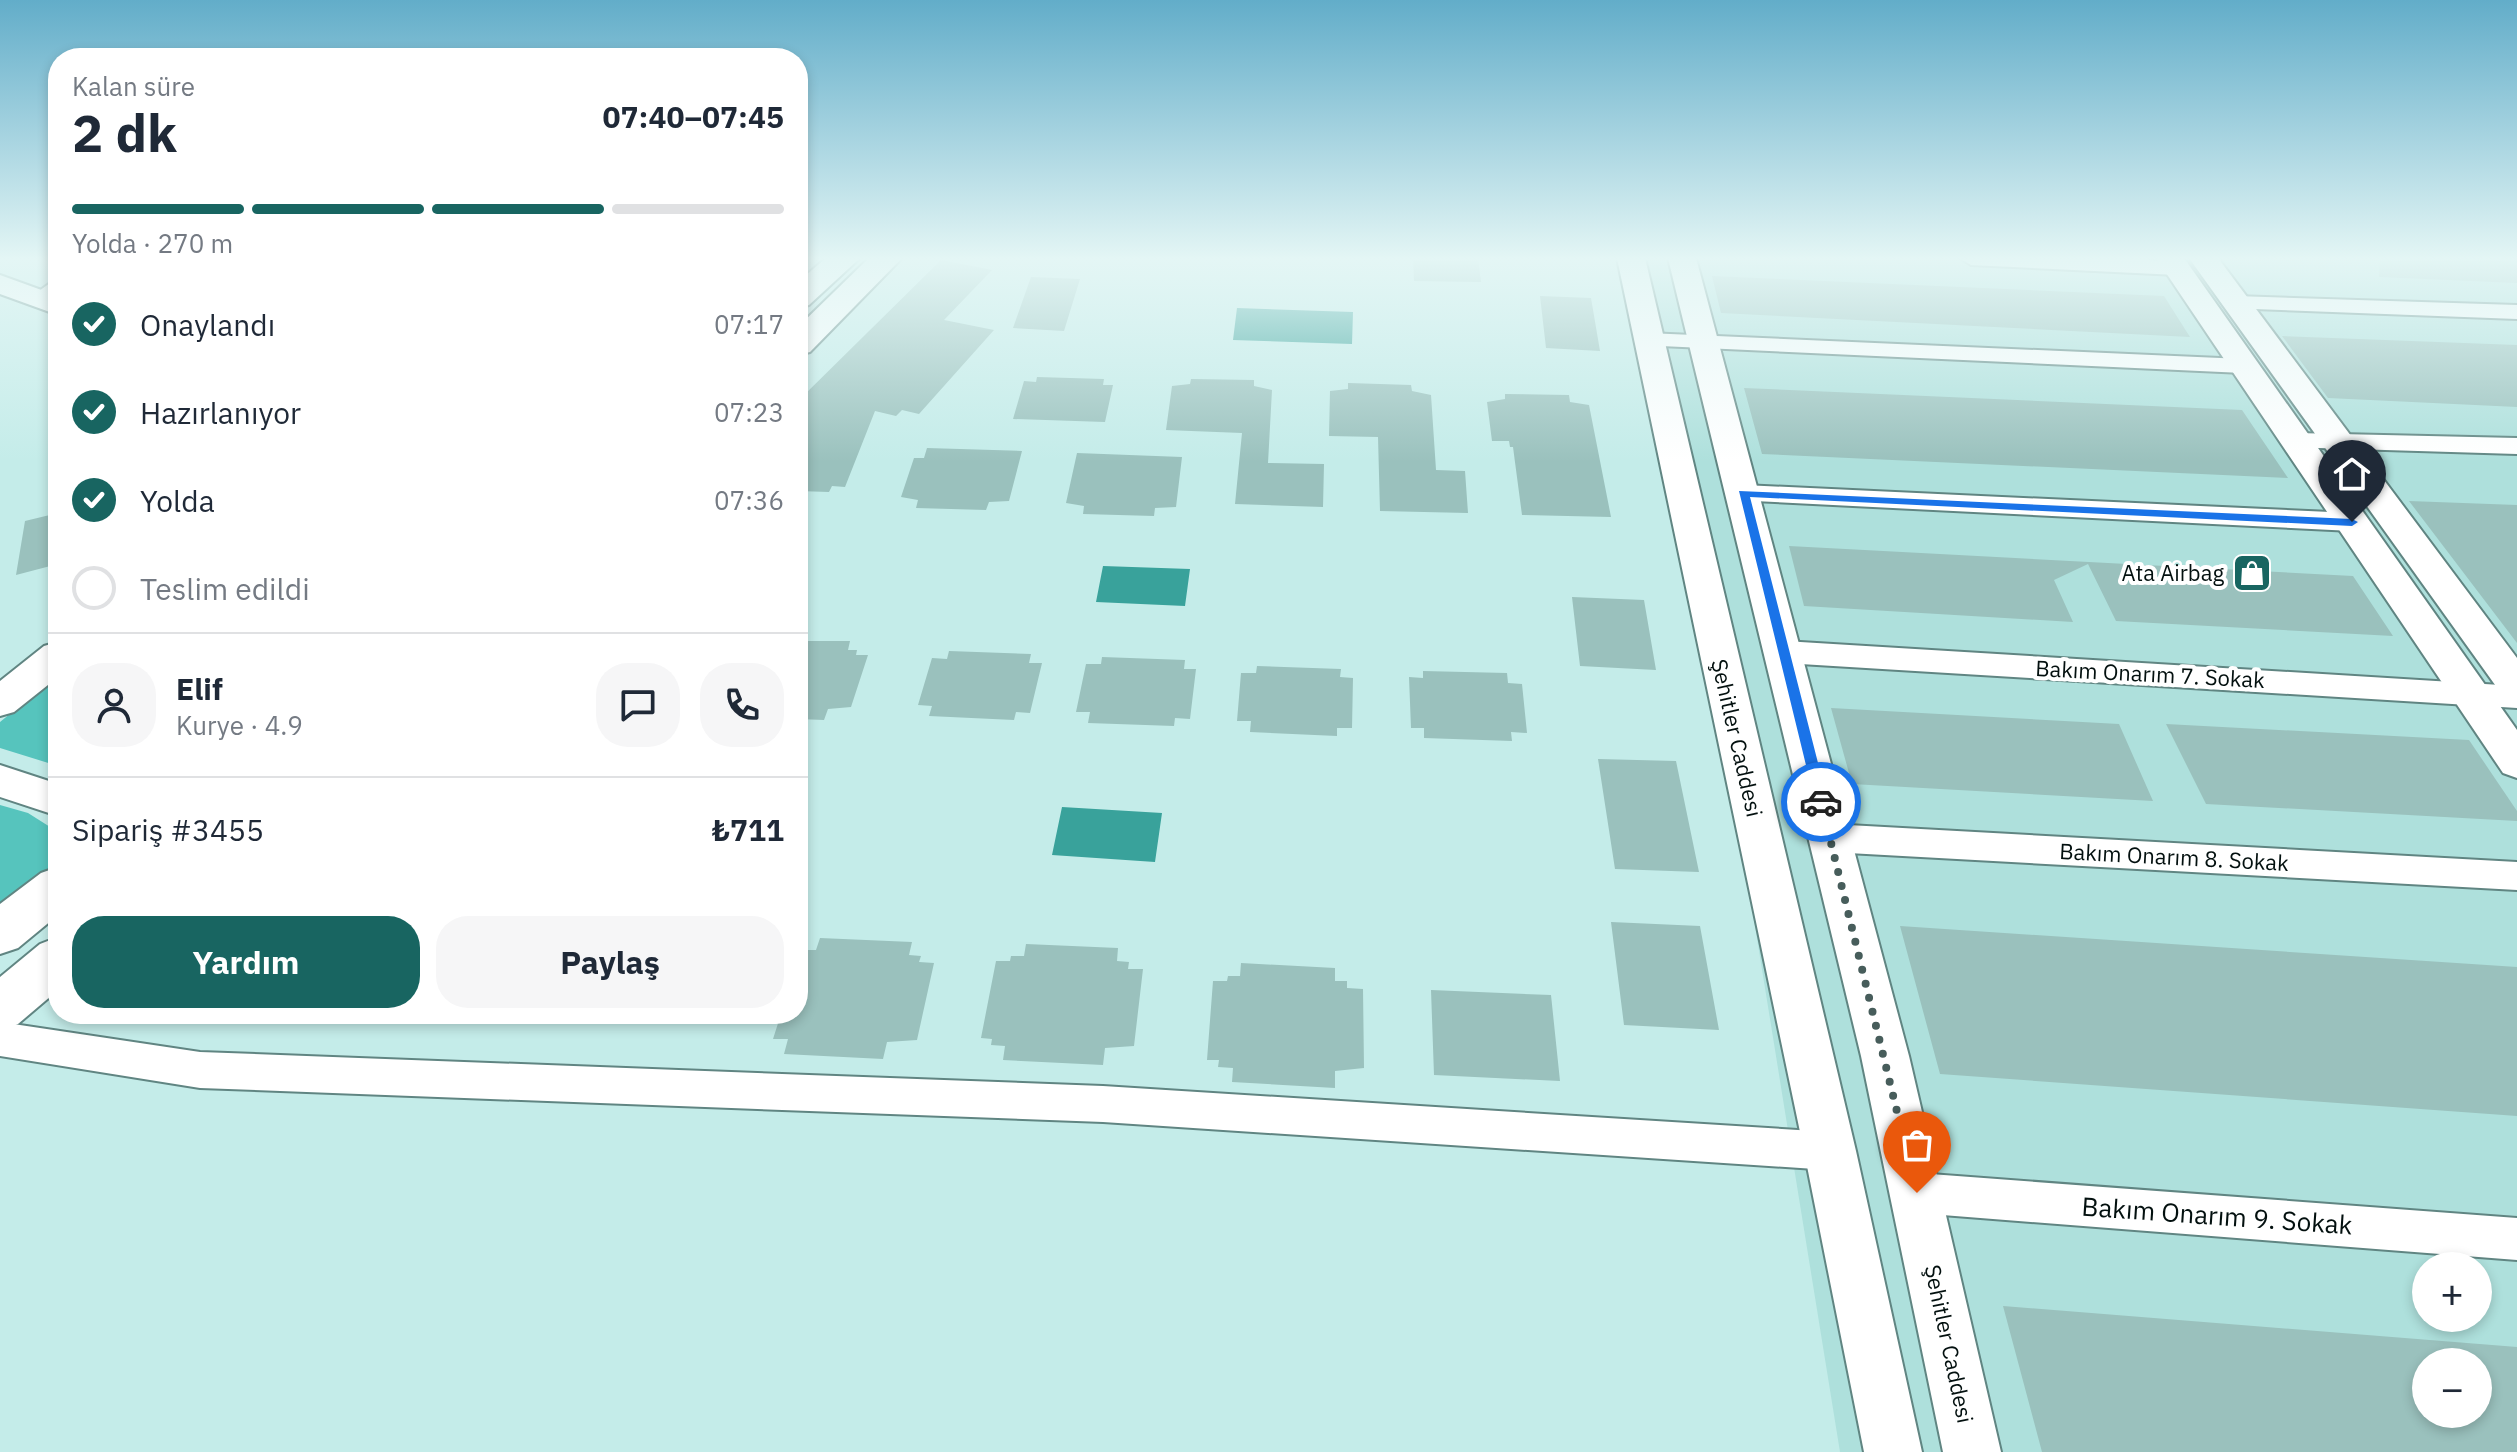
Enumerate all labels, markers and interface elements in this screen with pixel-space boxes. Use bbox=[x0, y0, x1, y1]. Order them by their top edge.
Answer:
text: Kalan süre bbox=[72, 69, 195, 103]
text: 07:40–07:45 bbox=[603, 97, 784, 136]
text: 2 dk bbox=[72, 99, 177, 166]
text: Yolda · 270 m bbox=[72, 226, 233, 260]
icon: check bbox=[72, 302, 116, 346]
text: Onaylandı bbox=[140, 305, 275, 344]
text: 07:17 bbox=[714, 307, 784, 341]
icon: check bbox=[72, 390, 116, 434]
text: Hazırlanıyor bbox=[140, 393, 301, 432]
text: 07:23 bbox=[714, 395, 784, 429]
pin bbox=[2318, 440, 2386, 522]
icon: home bbox=[2330, 452, 2374, 496]
icon: check bbox=[72, 478, 116, 522]
text: Yolda bbox=[140, 481, 215, 520]
text: 07:36 bbox=[714, 483, 784, 517]
shop icon: Ata Airbag bbox=[2231, 552, 2273, 594]
place label: Ata Airbag bbox=[2122, 558, 2224, 587]
text: Teslim edildi bbox=[140, 569, 310, 608]
street label: Bakım Onarım 7. Sokak bbox=[2035, 653, 2266, 694]
street label: Şehitler Caddesi bbox=[1705, 656, 1770, 820]
button: person bbox=[72, 663, 156, 747]
button: chat bbox=[596, 663, 680, 747]
button: phone bbox=[700, 663, 784, 747]
text: Elif bbox=[176, 669, 223, 708]
text: Kurye · 4.9 bbox=[176, 708, 303, 742]
courier bbox=[1781, 762, 1861, 842]
icon: car bbox=[1799, 780, 1843, 824]
text: Sipariş #3455 bbox=[72, 810, 264, 849]
text: ₺711 bbox=[712, 810, 784, 849]
street label: Bakım Onarım 8. Sokak bbox=[2059, 836, 2290, 877]
button: Yardım bbox=[72, 916, 420, 1008]
button: Paylaş bbox=[436, 916, 784, 1008]
pin bbox=[1883, 1111, 1951, 1193]
icon: bag bbox=[1895, 1123, 1939, 1167]
street label: Bakım Onarım 9. Sokak bbox=[2080, 1189, 2354, 1241]
map controls bbox=[2412, 1252, 2492, 1428]
button: + bbox=[2412, 1252, 2492, 1332]
street label: Şehitler Caddesi bbox=[1919, 1262, 1980, 1426]
button: − bbox=[2412, 1348, 2492, 1428]

